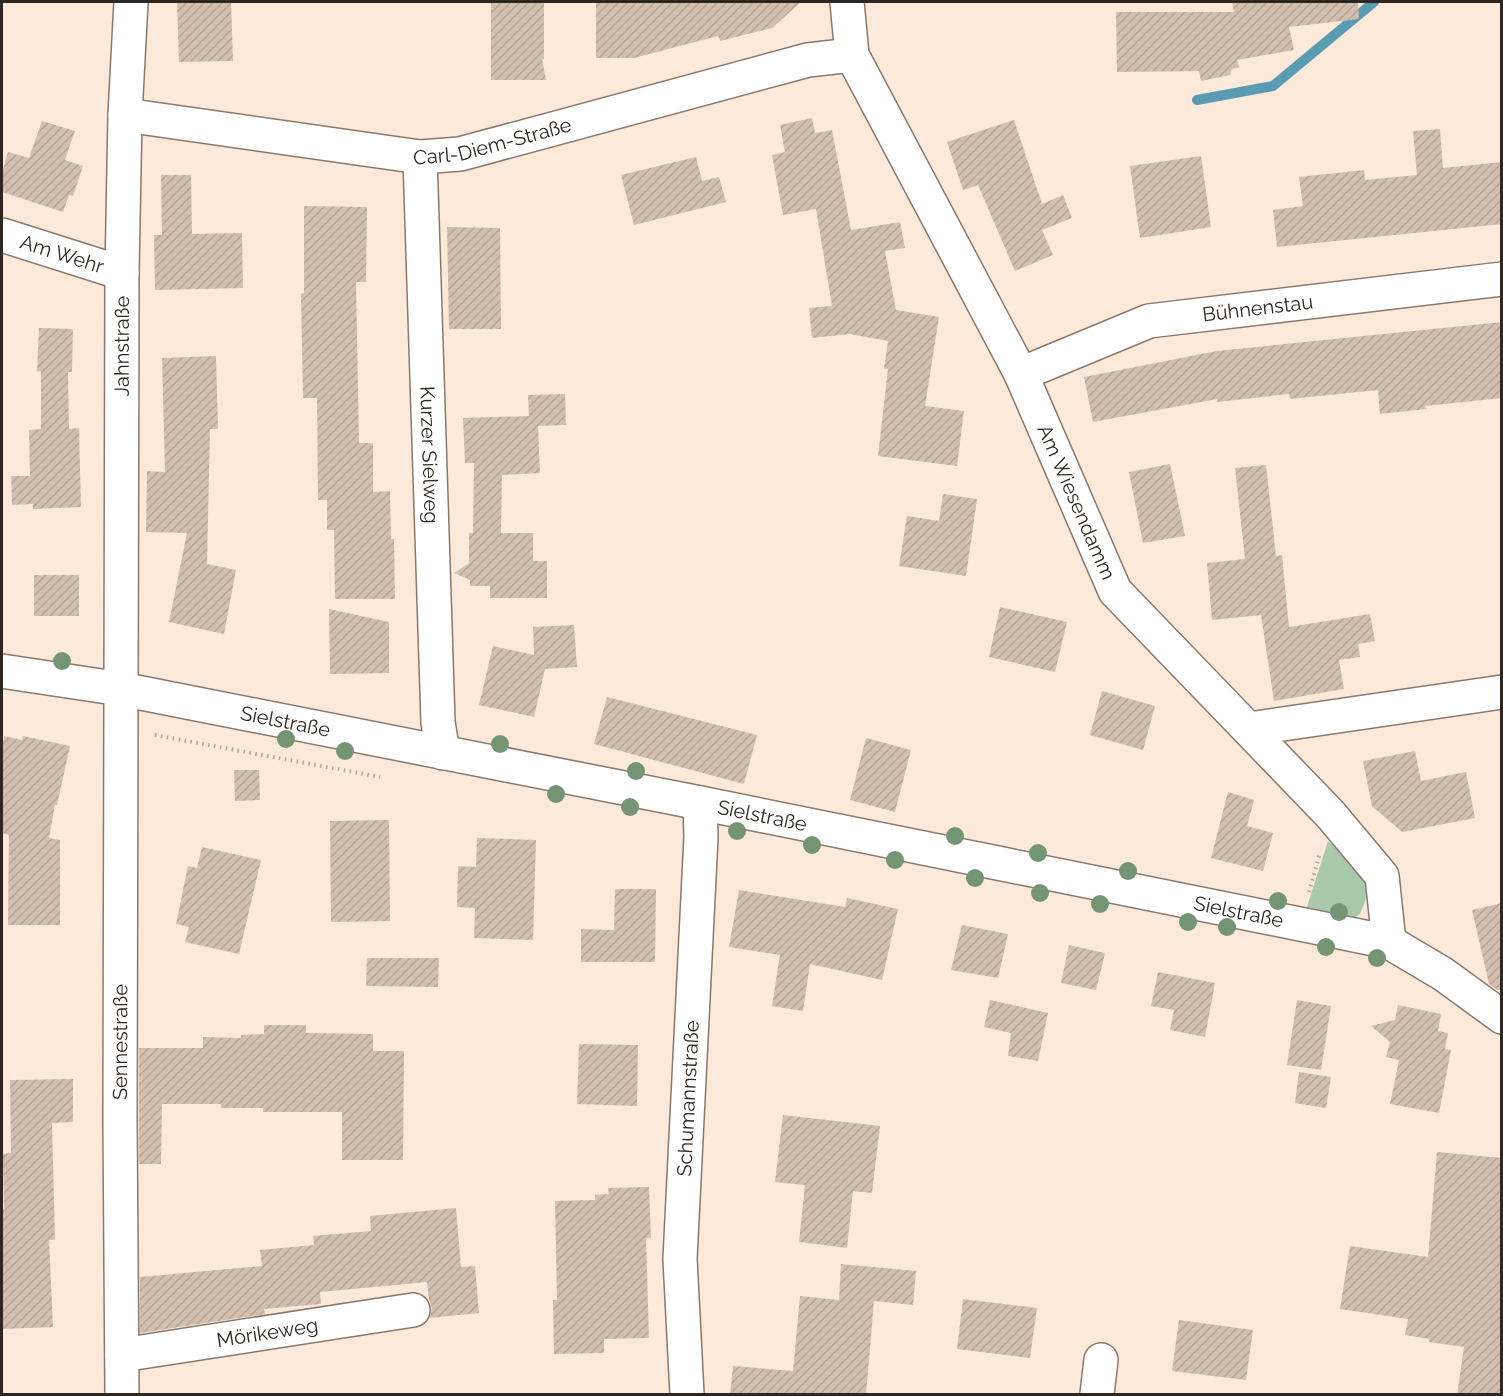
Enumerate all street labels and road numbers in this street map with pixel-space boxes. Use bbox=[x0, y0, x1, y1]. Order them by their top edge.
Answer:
street label: Carl-Diem-Straße bbox=[411, 112, 574, 170]
street label: Am Wehr bbox=[17, 230, 107, 278]
street label: Bühnenstau bbox=[1201, 290, 1314, 327]
street label: Jahnstraße bbox=[110, 295, 134, 396]
street label: Kurzer Sielweg bbox=[415, 386, 444, 524]
street label: Am Wiesendamm bbox=[1032, 421, 1121, 583]
street label: Sielstraße bbox=[239, 701, 333, 742]
street label: Sielstraße bbox=[715, 795, 809, 836]
street label: Sielstraße bbox=[1192, 891, 1286, 932]
street label: Sennestraße bbox=[108, 984, 132, 1100]
street label: Schumannstraße bbox=[672, 1019, 704, 1177]
street label: Mörikeweg bbox=[215, 1313, 320, 1352]

